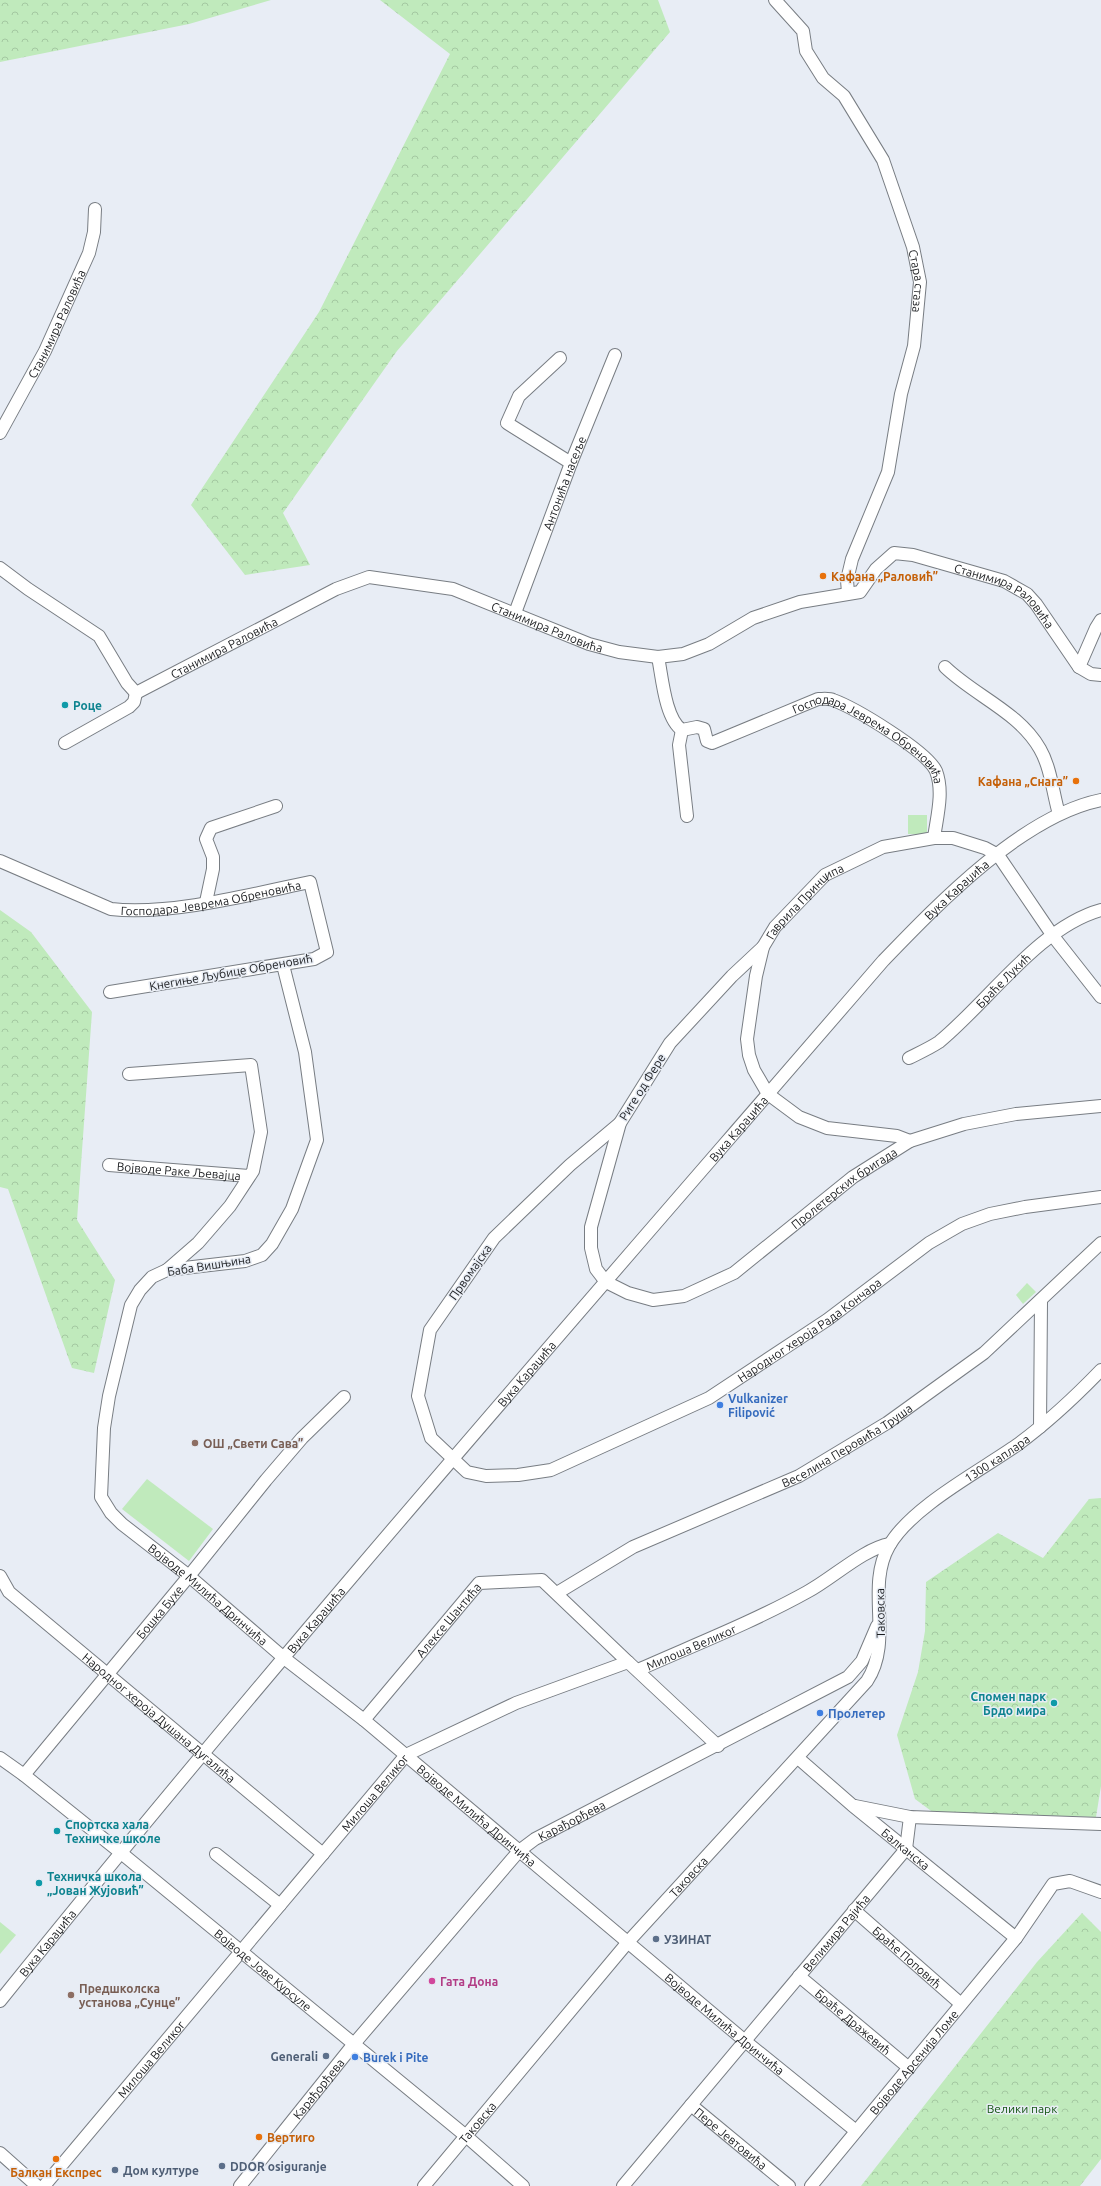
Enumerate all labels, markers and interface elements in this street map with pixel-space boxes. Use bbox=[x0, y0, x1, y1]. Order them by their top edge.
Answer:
street label: Стара стаза bbox=[907, 248, 927, 313]
street label: Станимира Раловића bbox=[25, 267, 87, 380]
street label: Антонића насеље bbox=[540, 434, 588, 532]
street label: Станимира Раловића bbox=[953, 561, 1057, 630]
place label: Кафана „Раловић” bbox=[831, 570, 938, 583]
marker: Кафана „Раловић” bbox=[818, 571, 828, 581]
street label: Станимира Раловића bbox=[490, 599, 604, 654]
street label: Станимира Раловића bbox=[168, 614, 279, 680]
street label: Господара Јеврема Обреновића bbox=[790, 692, 946, 785]
place label: Роце bbox=[73, 699, 102, 712]
marker: Роце bbox=[60, 700, 70, 710]
place label: Кафана „Снага” bbox=[978, 775, 1068, 788]
marker: Кафана „Снага” bbox=[1071, 776, 1081, 786]
street label: Вука Караџића bbox=[922, 857, 991, 922]
street label: Гаврила Принципа bbox=[763, 861, 845, 941]
street label: Господара Јеврема Обреновића bbox=[121, 878, 302, 917]
street label: Браће Лукић bbox=[973, 950, 1033, 1010]
street label: Кнегиње Љубице Обреновић bbox=[148, 951, 314, 993]
street label: Риге од Фере bbox=[616, 1051, 668, 1123]
street label: Вука Караџића bbox=[706, 1093, 770, 1164]
street label: Пролетерских бригада bbox=[788, 1145, 899, 1231]
street label: Војводе Раке Љевајца bbox=[116, 1159, 241, 1182]
street label: Првомајска bbox=[446, 1242, 494, 1302]
street label: Баба Вишњина bbox=[166, 1252, 252, 1278]
street label: Народног хероја Рада Кончара bbox=[735, 1275, 883, 1384]
street label: Вука Караџића bbox=[494, 1338, 558, 1409]
place label: Vulkanizer Filipović bbox=[728, 1392, 788, 1419]
marker: Vulkanizer Filipović bbox=[715, 1400, 725, 1410]
street label: Веселина Перовића Труша bbox=[779, 1401, 914, 1489]
street label: 1300 каплара bbox=[962, 1432, 1032, 1484]
place label: ОШ „Свети Сава” bbox=[203, 1437, 303, 1450]
marker: ОШ „Свети Сава” bbox=[190, 1438, 200, 1448]
street label: Војводе Милића Дринчића bbox=[146, 1541, 270, 1647]
street label: Алексе Шантића bbox=[413, 1580, 483, 1659]
street label: Бошка Бухе bbox=[134, 1583, 185, 1641]
street label: Вука Караџића bbox=[284, 1584, 347, 1655]
street label: Таковска bbox=[873, 1588, 887, 1638]
street label: Милоша Великог bbox=[644, 1621, 738, 1672]
street label: Народног хероја Душана Дугалића bbox=[80, 1650, 238, 1785]
place label: Спомен парк Брдо мира bbox=[971, 1690, 1046, 1717]
marker: Спомен парк Брдо мира bbox=[1049, 1698, 1059, 1708]
place label: Пролетер bbox=[828, 1707, 886, 1720]
marker: Пролетер bbox=[815, 1708, 825, 1718]
street label: Милоша Великог bbox=[339, 1751, 411, 1834]
street label: Војводе Милића Дринчића bbox=[415, 1761, 539, 1869]
street label: Карађорђева bbox=[536, 1797, 607, 1843]
place label: Спортска хала Техничке школе bbox=[65, 1818, 161, 1845]
street label: Балканска bbox=[879, 1825, 932, 1872]
marker: Спортска хала Техничке школе bbox=[52, 1826, 62, 1836]
street label: Таковска bbox=[666, 1854, 710, 1899]
place label: Техничка школа „Јован Жујовић” bbox=[47, 1870, 144, 1897]
marker: Техничка школа „Јован Жујовић” bbox=[34, 1878, 44, 1888]
street label: Велимира Рајића bbox=[800, 1891, 872, 1974]
street label: Вука Караџића bbox=[16, 1907, 78, 1979]
street label: Браће Поповић bbox=[870, 1923, 944, 1990]
street label: Војводе Јове Курсуле bbox=[212, 1926, 314, 2013]
place label: УЗИНАТ bbox=[664, 1933, 711, 1946]
marker: УЗИНАТ bbox=[651, 1934, 661, 1944]
street label: Војводе Милића Дринчића bbox=[663, 1970, 787, 2077]
place label: Гата Дона bbox=[440, 1975, 498, 1988]
marker: Гата Дона bbox=[427, 1976, 437, 1986]
place label: Предшколска установа „Сунце” bbox=[79, 1982, 180, 2009]
street label: Браће Дражевић bbox=[813, 1986, 894, 2057]
marker: Предшколска установа „Сунце” bbox=[66, 1990, 76, 2000]
street label: Војводе Арсенија Ломе bbox=[867, 2007, 960, 2117]
street label: Милоша Великог bbox=[115, 2018, 187, 2100]
place label: Generali bbox=[271, 2050, 318, 2063]
marker: Generali bbox=[321, 2051, 331, 2061]
place label: Burek i Pite bbox=[363, 2051, 428, 2064]
marker: Burek i Pite bbox=[350, 2052, 360, 2062]
street label: Карађорђева bbox=[290, 2056, 346, 2121]
street label: Таковска bbox=[456, 2099, 498, 2146]
park label: Велики парк bbox=[987, 2102, 1057, 2115]
street label: Пере Јевтовића bbox=[692, 2105, 770, 2172]
place label: Вертиго bbox=[267, 2131, 315, 2144]
marker: Вертиго bbox=[254, 2132, 264, 2142]
marker: Балкан Експрес bbox=[51, 2154, 61, 2164]
place label: DDOR osiguranje bbox=[230, 2160, 327, 2173]
marker: DDOR osiguranje bbox=[217, 2161, 227, 2171]
place label: Дом културе bbox=[123, 2164, 199, 2177]
marker: Дом културе bbox=[110, 2165, 120, 2175]
place label: Балкан Експрес bbox=[10, 2166, 102, 2179]

